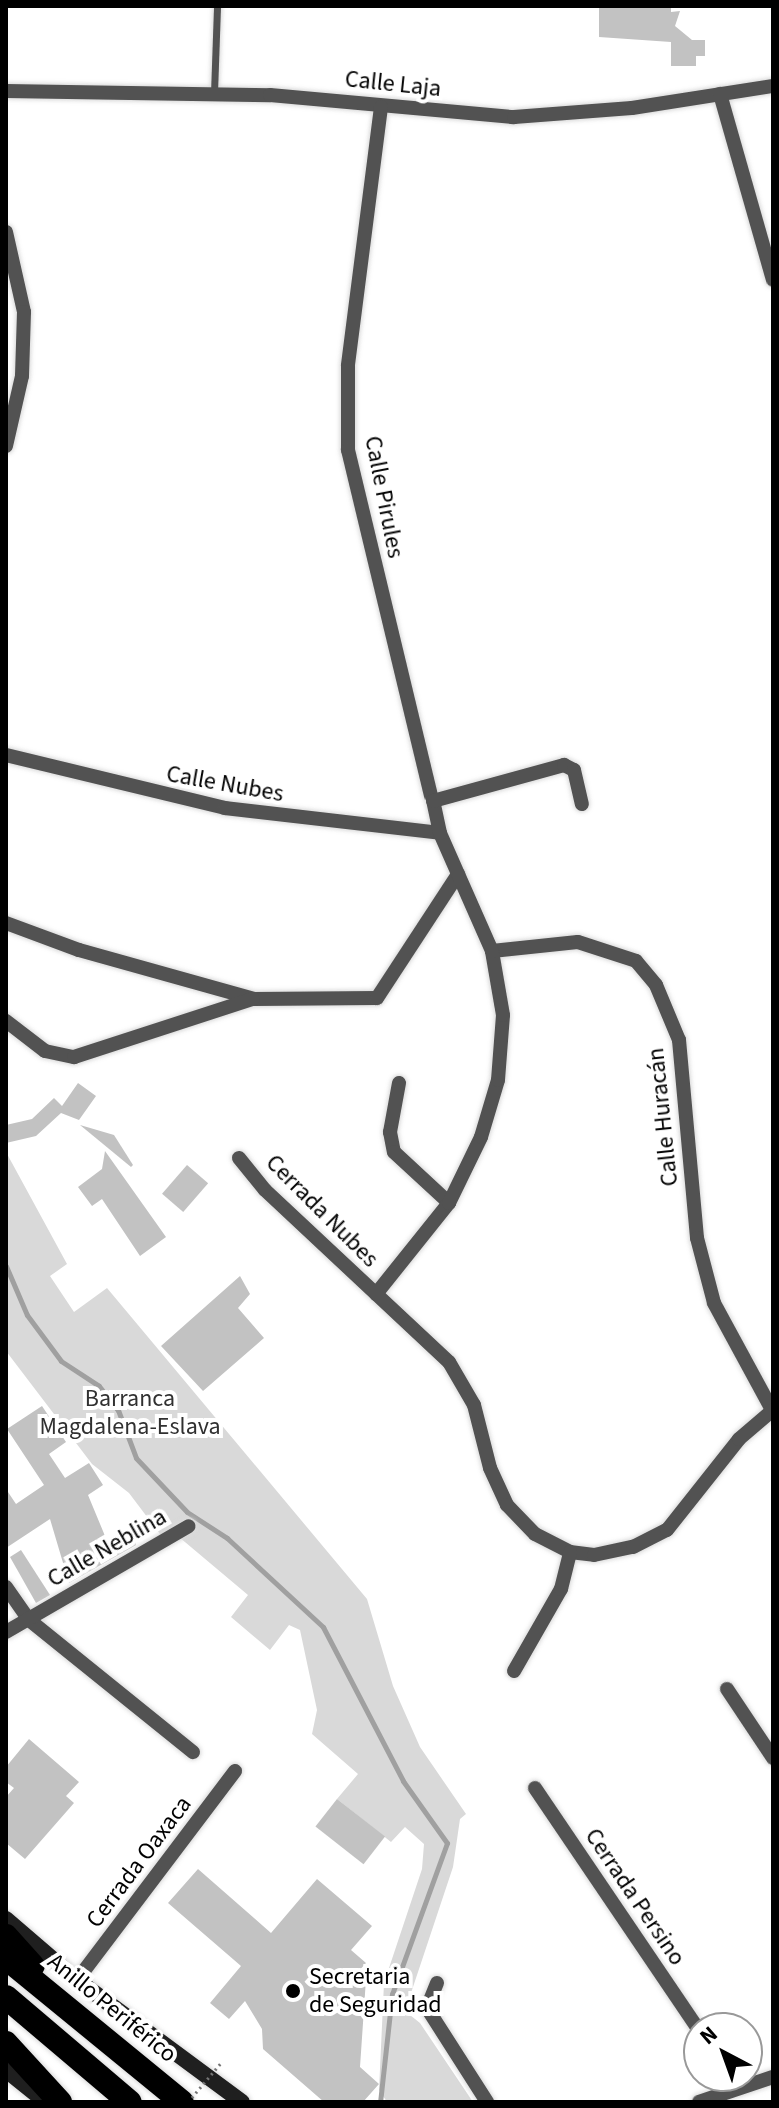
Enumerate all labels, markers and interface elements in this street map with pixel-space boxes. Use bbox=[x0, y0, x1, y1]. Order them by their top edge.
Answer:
street label: Calle Laja bbox=[343, 65, 443, 103]
street label: Calle Pirules bbox=[358, 434, 410, 560]
street label: Calle Nubes bbox=[164, 760, 286, 808]
street label: Calle Huracán bbox=[641, 1046, 685, 1188]
street label: Cerrada Nubes bbox=[260, 1149, 384, 1273]
park label: Barranca Magdalena-Eslava bbox=[39, 1385, 221, 1441]
street label: Calle Neblina bbox=[42, 1502, 172, 1594]
street label: Cerrada Oaxaca bbox=[80, 1790, 198, 1934]
street label: Cerrada Persino bbox=[579, 1823, 691, 1971]
street label: Anillo Periférico bbox=[42, 1947, 182, 2069]
place label: Secretaria de Seguridad bbox=[309, 1963, 442, 2019]
marker: Secretaria de Seguridad bbox=[284, 1982, 302, 2000]
north arrow bbox=[683, 2012, 763, 2092]
text: N bbox=[693, 2019, 725, 2052]

